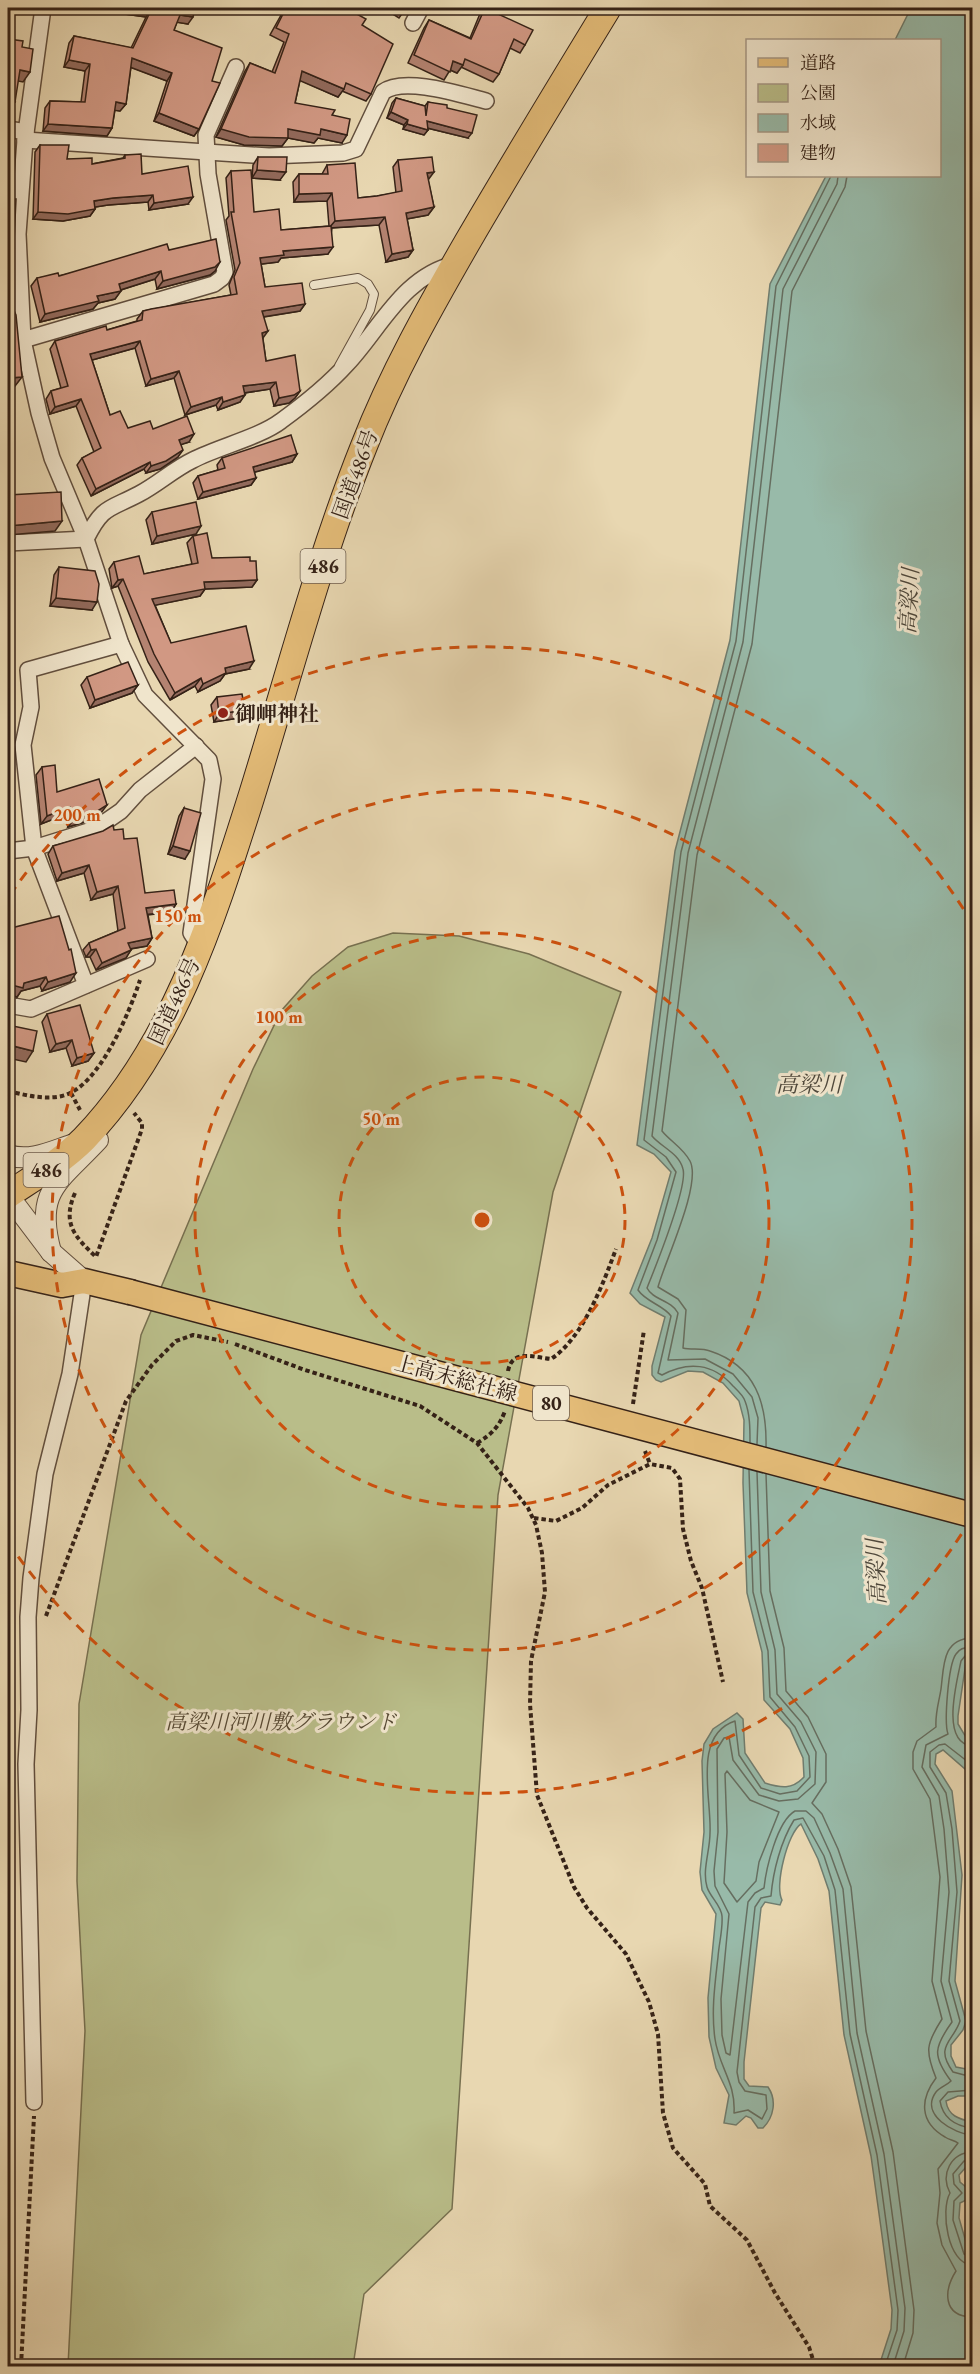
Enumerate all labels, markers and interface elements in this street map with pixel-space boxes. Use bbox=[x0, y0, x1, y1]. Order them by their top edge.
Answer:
legend bbox=[746, 39, 941, 177]
text: 道路 bbox=[800, 51, 836, 74]
text: 公園 bbox=[800, 81, 836, 104]
text: 水域 bbox=[800, 111, 836, 134]
text: 建物 bbox=[800, 141, 836, 164]
street label: 国道486号 bbox=[326, 426, 384, 522]
road number: 486 bbox=[300, 549, 346, 583]
water label: 高梁川 bbox=[893, 565, 925, 635]
place label: 御岬神社 bbox=[235, 700, 319, 727]
marker: 御岬神社 bbox=[216, 706, 230, 720]
text: 200 m bbox=[53, 803, 101, 826]
text: 150 m bbox=[154, 904, 202, 927]
street label: 国道486号 bbox=[142, 953, 206, 1049]
text: 100 m bbox=[255, 1005, 303, 1028]
water label: 高梁川 bbox=[776, 1070, 844, 1099]
text: 50 m bbox=[362, 1107, 400, 1130]
road number: 486 bbox=[24, 1153, 68, 1187]
centre of rings bbox=[472, 1210, 492, 1230]
street label: 上高末総社線 bbox=[392, 1349, 520, 1407]
road number: 80 bbox=[533, 1386, 569, 1420]
water label: 高梁川 bbox=[860, 1536, 892, 1606]
park label: 高梁川河川敷グラウンド bbox=[166, 1708, 397, 1735]

